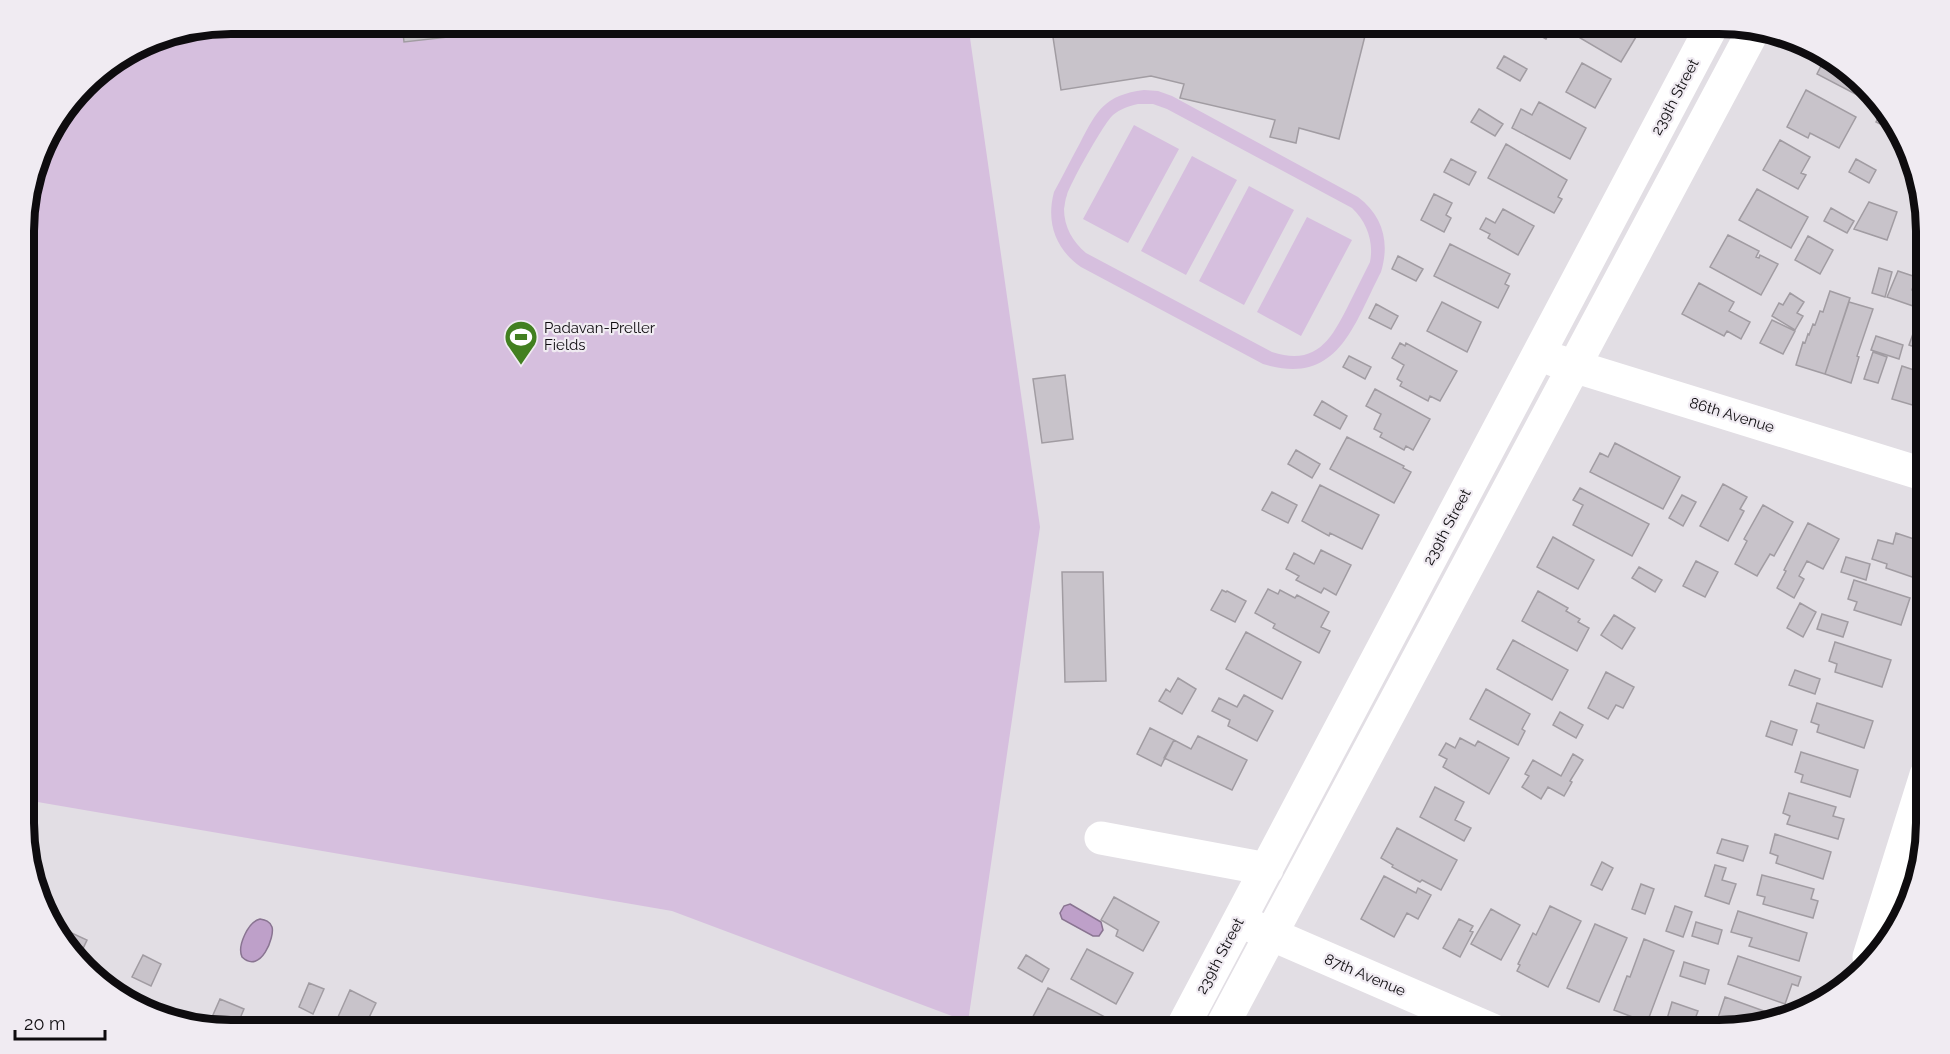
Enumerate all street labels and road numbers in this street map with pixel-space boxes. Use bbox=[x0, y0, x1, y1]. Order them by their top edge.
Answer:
street label: 239th Street bbox=[1647, 56, 1703, 138]
street label: 86th Avenue bbox=[1687, 394, 1777, 436]
street label: 239th Street bbox=[1419, 486, 1475, 568]
street label: 239th Street bbox=[1192, 915, 1248, 997]
street label: 87th Avenue bbox=[1322, 950, 1409, 1000]

